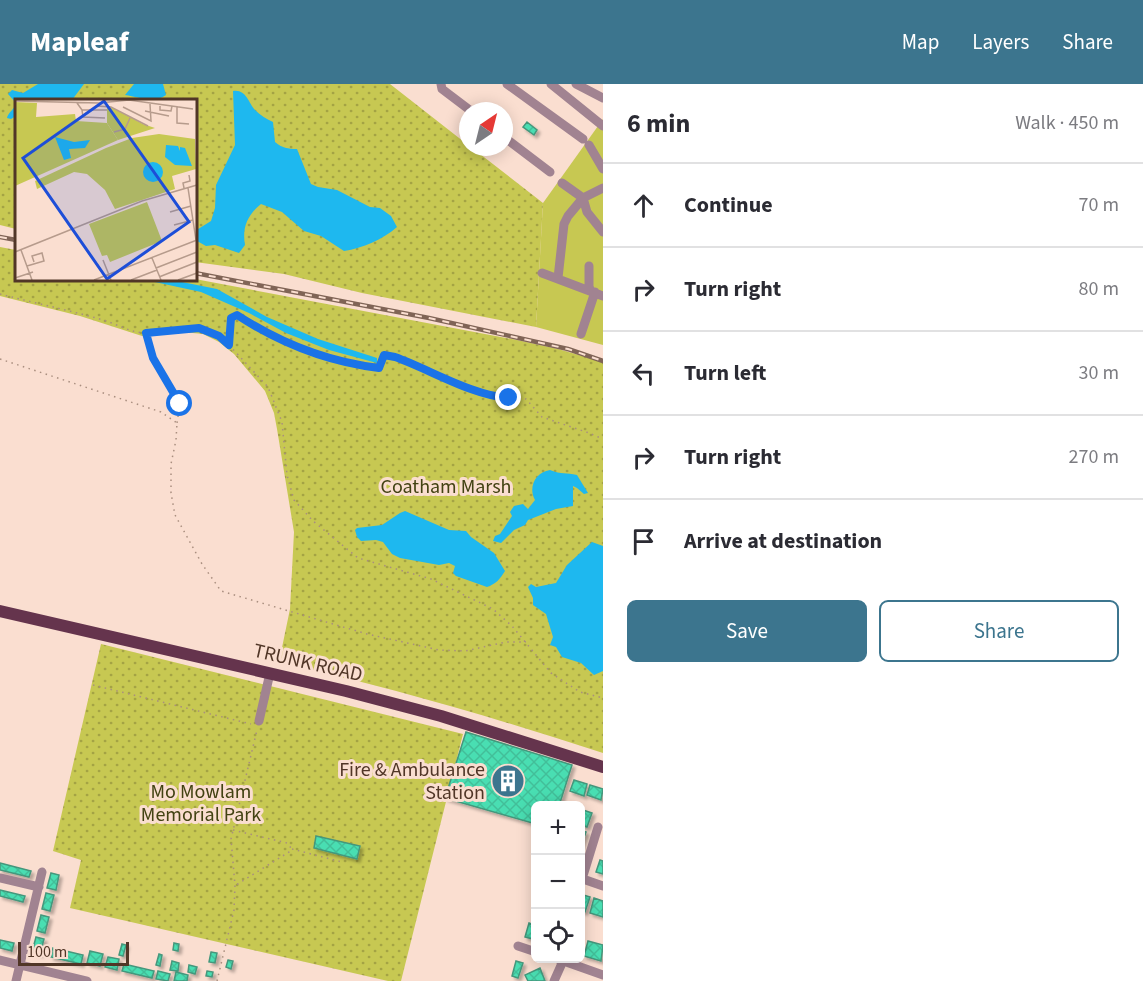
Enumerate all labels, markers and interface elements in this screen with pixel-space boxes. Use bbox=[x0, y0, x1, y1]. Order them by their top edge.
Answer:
text: Mapleaf bbox=[30, 22, 129, 62]
text: Map bbox=[902, 27, 939, 57]
text: Layers bbox=[972, 27, 1029, 57]
text: Share bbox=[1062, 27, 1113, 57]
inset map bbox=[15, 99, 196, 280]
north arrow bbox=[459, 102, 513, 156]
text: 6 min bbox=[627, 105, 690, 142]
text: Walk · 450 m bbox=[1015, 109, 1119, 137]
icon: ahead bbox=[627, 189, 660, 222]
text: Continue bbox=[684, 189, 773, 221]
text: 70 m bbox=[1079, 191, 1119, 219]
icon: right bbox=[627, 273, 660, 306]
text: Turn right bbox=[684, 273, 781, 305]
text: 80 m bbox=[1079, 275, 1119, 303]
icon: left bbox=[627, 357, 660, 390]
text: Turn left bbox=[684, 357, 766, 389]
text: 30 m bbox=[1079, 359, 1119, 387]
route end bbox=[495, 384, 521, 410]
route start bbox=[166, 390, 192, 416]
icon: right bbox=[627, 441, 660, 474]
text: Turn right bbox=[684, 441, 781, 473]
text: 270 m bbox=[1069, 443, 1119, 471]
park label: Coatham Marsh bbox=[381, 473, 511, 501]
icon: arrive bbox=[627, 525, 660, 558]
text: Arrive at destination bbox=[684, 525, 882, 557]
button: Save bbox=[627, 600, 867, 662]
button: Share bbox=[879, 600, 1119, 662]
street label: TRUNK ROAD bbox=[251, 637, 365, 689]
place label: Fire & Ambulance Station bbox=[339, 756, 485, 807]
building icon: Fire & Ambulance Station bbox=[490, 763, 526, 799]
park label: Mo Mowlam Memorial Park bbox=[141, 778, 261, 829]
map controls bbox=[531, 801, 585, 963]
button: + bbox=[531, 801, 585, 855]
button: − bbox=[531, 855, 585, 909]
button: locate bbox=[531, 909, 585, 963]
scale bar bbox=[18, 939, 129, 966]
text: 100 m bbox=[27, 941, 67, 963]

